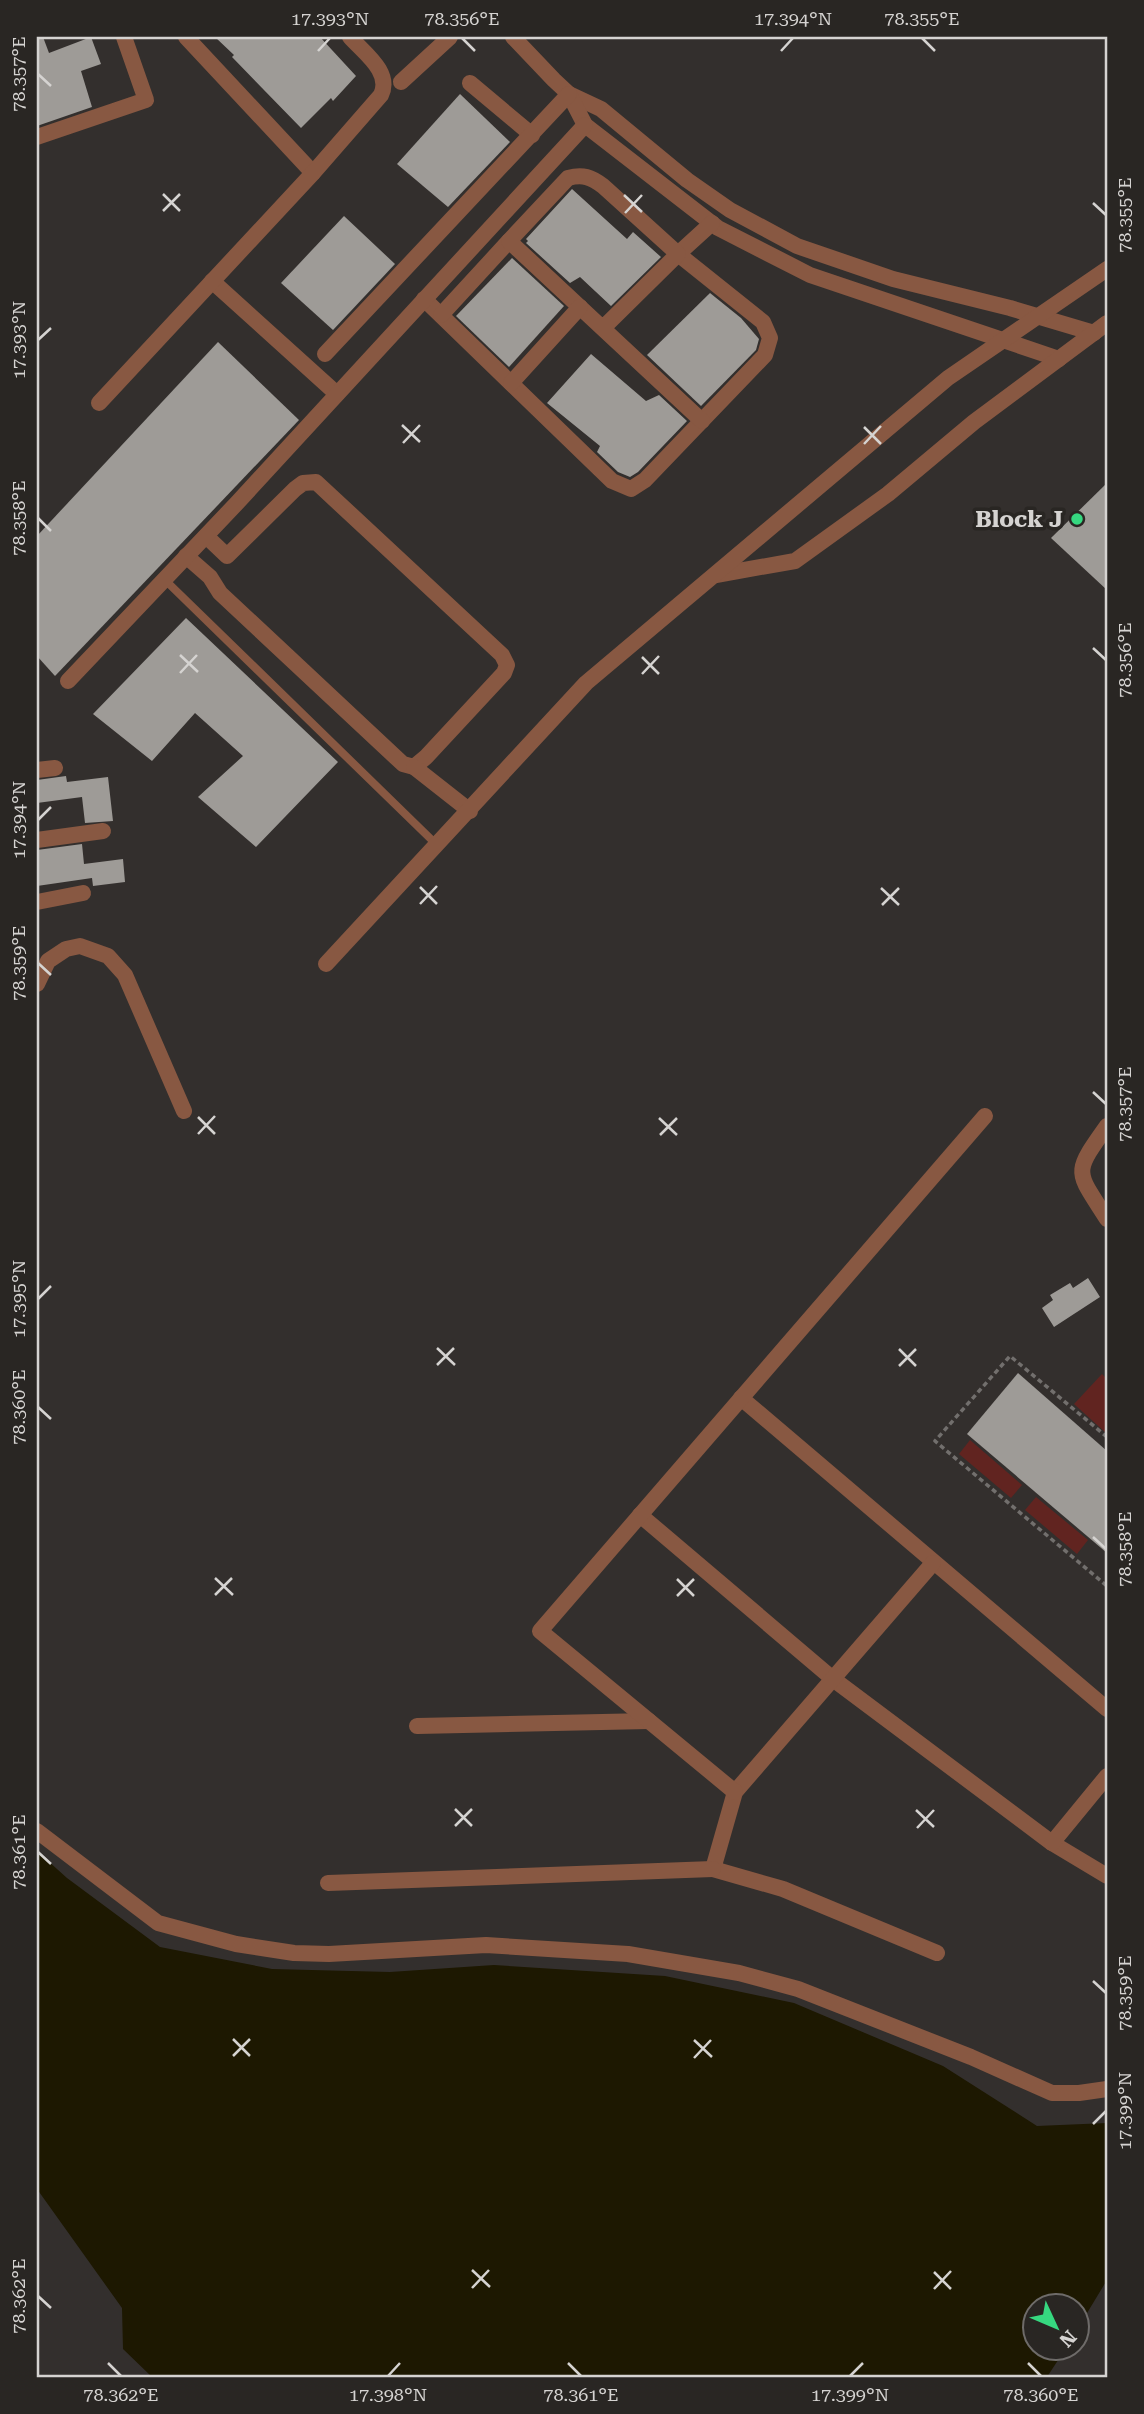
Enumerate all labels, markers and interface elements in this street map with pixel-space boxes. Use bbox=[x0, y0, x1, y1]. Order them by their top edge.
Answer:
text: 17.393°N bbox=[291, 8, 369, 29]
text: 78.356°E bbox=[424, 8, 500, 29]
text: 17.394°N bbox=[754, 8, 832, 29]
text: 78.355°E bbox=[884, 8, 960, 29]
text: 78.357°E bbox=[8, 36, 29, 112]
text: 78.355°E bbox=[1114, 177, 1135, 253]
text: 17.393°N bbox=[8, 301, 29, 379]
text: 78.358°E bbox=[8, 480, 29, 556]
place label: Block J bbox=[975, 506, 1063, 533]
marker: Block J bbox=[1069, 511, 1085, 527]
text: 78.356°E bbox=[1114, 622, 1135, 698]
text: 17.394°N bbox=[8, 781, 29, 859]
text: 78.359°E bbox=[8, 925, 29, 1001]
text: 78.357°E bbox=[1114, 1066, 1135, 1142]
text: 17.395°N bbox=[8, 1260, 29, 1338]
text: 78.360°E bbox=[8, 1369, 29, 1445]
text: 78.358°E bbox=[1114, 1511, 1135, 1587]
text: 78.361°E bbox=[8, 1814, 29, 1890]
text: 78.359°E bbox=[1114, 1955, 1135, 2031]
text: 17.399°N bbox=[1114, 2072, 1135, 2150]
text: 78.362°E bbox=[8, 2258, 29, 2334]
north arrow bbox=[1021, 2292, 1092, 2362]
text: N bbox=[1054, 2325, 1081, 2352]
text: 78.362°E bbox=[83, 2384, 159, 2405]
text: 17.398°N bbox=[349, 2384, 427, 2405]
text: 78.361°E bbox=[543, 2384, 619, 2405]
text: 17.399°N bbox=[811, 2384, 889, 2405]
text: 78.360°E bbox=[1003, 2384, 1079, 2405]

